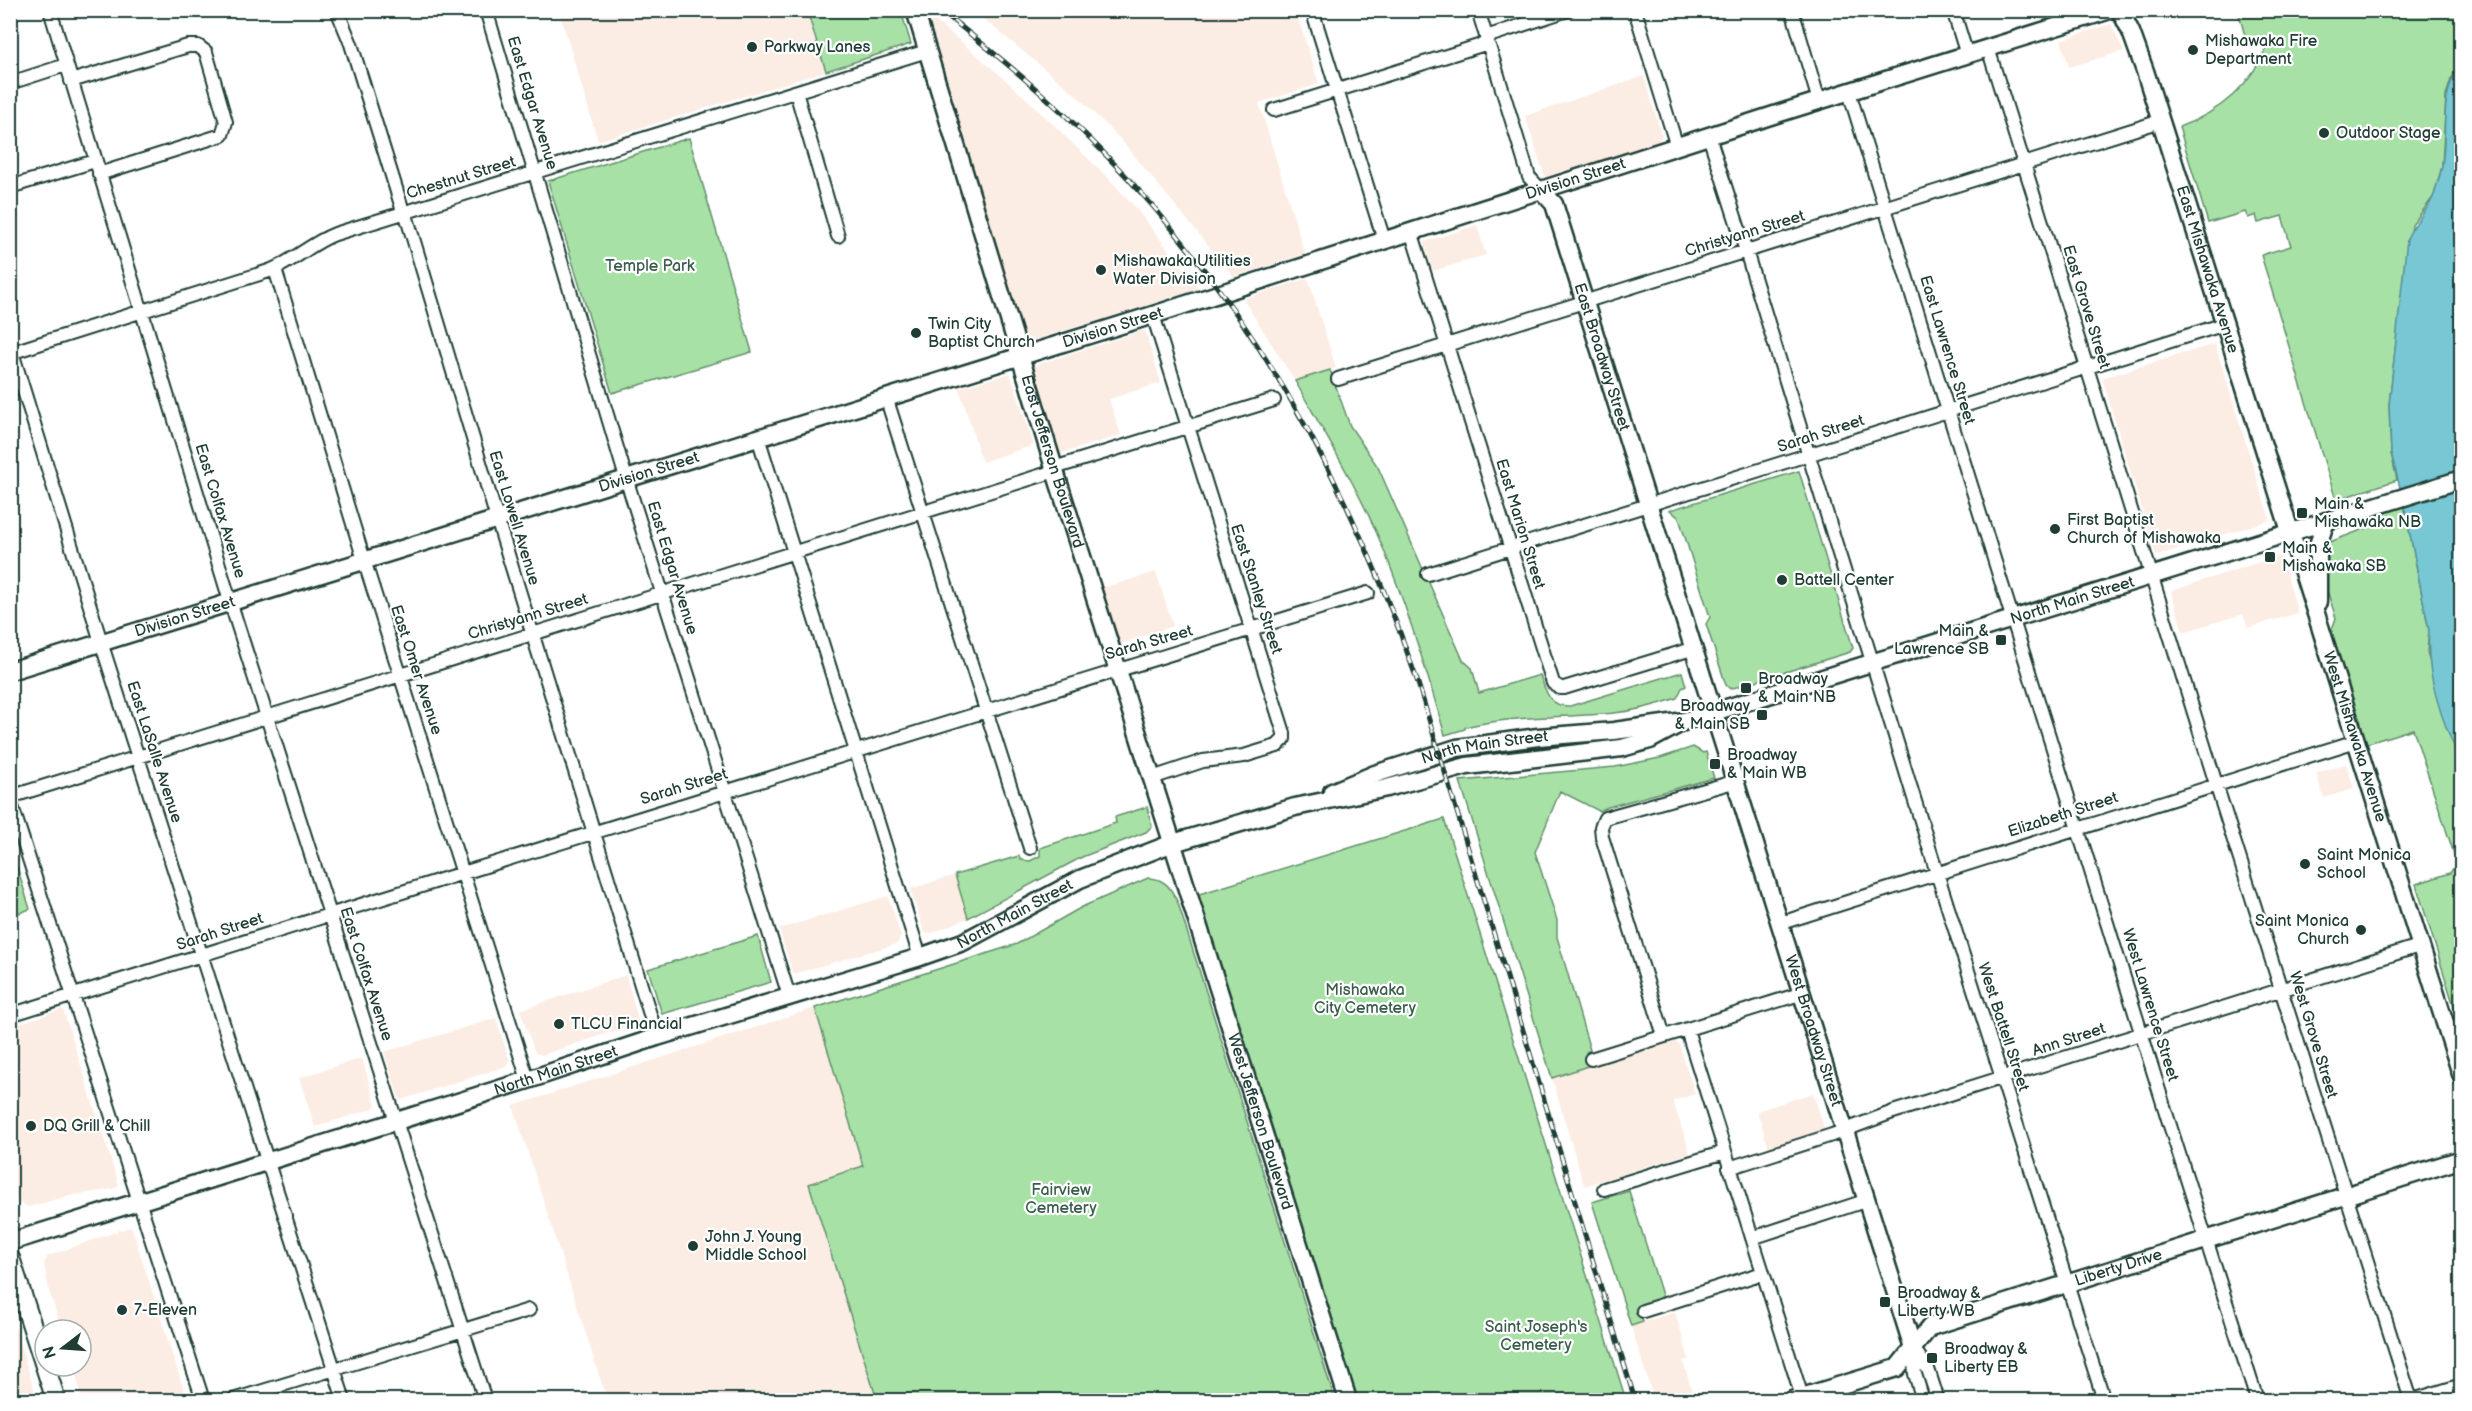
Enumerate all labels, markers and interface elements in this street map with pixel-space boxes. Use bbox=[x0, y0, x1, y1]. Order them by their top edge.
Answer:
place label: Mishawaka Fire Department bbox=[2205, 32, 2318, 69]
street label: East Edgar Avenue bbox=[503, 34, 561, 173]
place label: Parkway Lanes bbox=[764, 38, 871, 57]
marker: Parkway Lanes bbox=[745, 40, 759, 54]
marker: Mishawaka Fire Department bbox=[2186, 43, 2200, 57]
place label: Outdoor Stage bbox=[2336, 124, 2441, 143]
marker: Outdoor Stage bbox=[2317, 126, 2331, 140]
street label: Chestnut Street bbox=[404, 152, 518, 204]
street label: Division Street bbox=[1523, 154, 1628, 204]
street label: East Mishawaka Avenue bbox=[2172, 183, 2243, 356]
street label: Christyann Street bbox=[1683, 207, 1807, 261]
street label: East Grove Street bbox=[2058, 243, 2114, 371]
place label: Mishawaka Utilities Water Division bbox=[1113, 252, 1251, 289]
park label: Temple Park bbox=[605, 257, 695, 276]
marker: Mishawaka Utilities Water Division bbox=[1094, 263, 1108, 277]
street label: East Lawrence Street bbox=[1915, 273, 1979, 427]
street label: East Broadway Street bbox=[1570, 281, 1634, 433]
street label: Division Street bbox=[1060, 303, 1165, 352]
place label: Twin City Baptist Church bbox=[928, 315, 1035, 352]
marker: Twin City Baptist Church bbox=[909, 326, 923, 340]
street label: East Jefferson Boulevard bbox=[1017, 373, 1088, 550]
street label: Sarah Street bbox=[1775, 411, 1867, 457]
street label: East Colfax Avenue bbox=[190, 441, 250, 581]
street label: Division Street bbox=[596, 447, 701, 497]
street label: East Lowell Avenue bbox=[484, 448, 544, 588]
street label: East Marion Street bbox=[1491, 457, 1549, 591]
place label: Main & Mishawaka NB bbox=[2314, 495, 2421, 532]
street label: East Edgar Avenue bbox=[643, 499, 701, 638]
marker: Main & Mishawaka NB bbox=[2295, 506, 2309, 520]
place label: First Baptist Church of Mishawaka bbox=[2067, 511, 2221, 548]
street label: East Stanley Street bbox=[1226, 522, 1286, 656]
marker: First Baptist Church of Mishawaka bbox=[2048, 522, 2062, 536]
place label: Main & Mishawaka SB bbox=[2282, 539, 2386, 576]
marker: Main & Mishawaka SB bbox=[2263, 550, 2277, 564]
place label: Battell Center bbox=[1794, 571, 1894, 590]
street label: North Main Street bbox=[2008, 572, 2137, 629]
marker: Battell Center bbox=[1775, 573, 1789, 587]
street label: Christyann Street bbox=[466, 590, 590, 644]
street label: Division Street bbox=[132, 592, 237, 641]
street label: East Omer Avenue bbox=[386, 603, 446, 738]
street label: Sarah Street bbox=[1103, 621, 1195, 665]
place label: Main & Lawrence SB bbox=[1894, 622, 1989, 659]
marker: Main & Lawrence SB bbox=[1994, 633, 2008, 647]
street label: West Mishawaka Avenue bbox=[2319, 649, 2391, 825]
place label: Broadway & Main NB bbox=[1758, 670, 1836, 707]
street label: East LaSalle Avenue bbox=[122, 679, 186, 826]
marker: Broadway & Main NB bbox=[1739, 681, 1753, 695]
place label: Broadway & Main SB bbox=[1675, 697, 1751, 734]
marker: Broadway & Main SB bbox=[1755, 708, 1769, 722]
street label: North Main Street bbox=[1419, 727, 1549, 768]
place label: Broadway & Main WB bbox=[1727, 746, 1807, 783]
marker: Broadway & Main WB bbox=[1708, 757, 1722, 771]
street label: Sarah Street bbox=[638, 765, 730, 809]
street label: Elizabeth Street bbox=[2006, 788, 2120, 842]
place label: Saint Monica School bbox=[2317, 846, 2411, 883]
marker: Saint Monica School bbox=[2298, 857, 2312, 871]
street label: North Main Street bbox=[954, 875, 1076, 953]
street label: East Colfax Avenue bbox=[335, 905, 397, 1044]
street label: Sarah Street bbox=[174, 909, 266, 955]
place label: Saint Monica Church bbox=[2255, 912, 2349, 949]
marker: Saint Monica Church bbox=[2354, 923, 2368, 937]
street label: West Lawrence Street bbox=[2118, 926, 2182, 1084]
street label: West Broadway Street bbox=[1781, 953, 1846, 1109]
street label: West Battell Street bbox=[1973, 960, 2033, 1094]
street label: West Grove Street bbox=[2285, 969, 2341, 1101]
park label: Mishawaka City Cemetery bbox=[1314, 981, 1417, 1018]
place label: TLCU Financial bbox=[571, 1015, 682, 1034]
marker: TLCU Financial bbox=[552, 1017, 566, 1031]
street label: Ann Street bbox=[2030, 1019, 2108, 1061]
street label: West Jefferson Boulevard bbox=[1224, 1031, 1297, 1212]
street label: North Main Street bbox=[492, 1041, 620, 1100]
place label: DQ Grill & Chill bbox=[43, 1117, 150, 1136]
marker: DQ Grill & Chill bbox=[24, 1119, 38, 1133]
park label: Fairview Cemetery bbox=[1025, 1181, 1097, 1218]
place label: John J. Young Middle School bbox=[705, 1228, 807, 1265]
marker: John J. Young Middle School bbox=[686, 1239, 700, 1253]
street label: Liberty Drive bbox=[2072, 1245, 2165, 1290]
place label: Broadway & Liberty WB bbox=[1897, 1284, 1981, 1321]
marker: Broadway & Liberty WB bbox=[1878, 1295, 1892, 1309]
place label: 7-Eleven bbox=[134, 1301, 197, 1320]
marker: 7-Eleven bbox=[115, 1303, 129, 1317]
north arrow bbox=[33, 1318, 93, 1378]
park label: Saint Joseph's Cemetery bbox=[1485, 1318, 1587, 1355]
place label: Broadway & Liberty EB bbox=[1944, 1340, 2028, 1377]
text: N bbox=[39, 1343, 61, 1360]
marker: Broadway & Liberty EB bbox=[1925, 1351, 1939, 1365]

